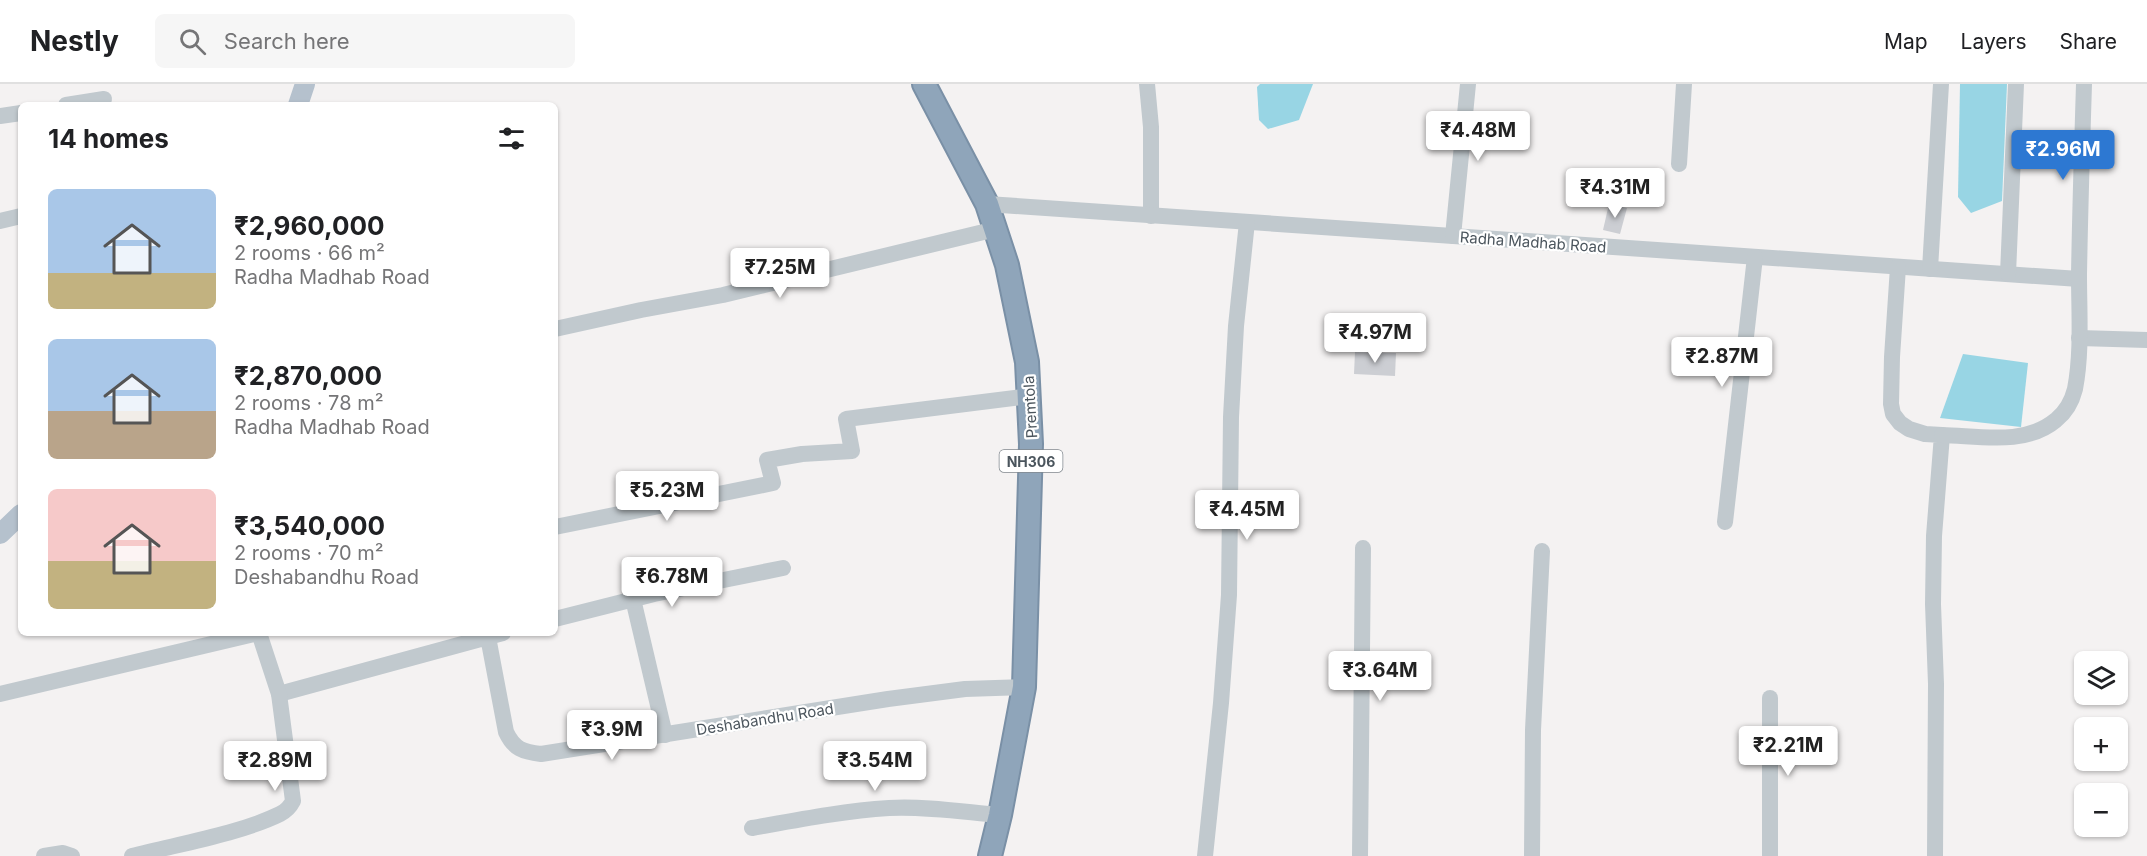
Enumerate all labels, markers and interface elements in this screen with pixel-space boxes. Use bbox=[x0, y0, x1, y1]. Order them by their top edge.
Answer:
search box bbox=[155, 14, 575, 68]
text: Nestly bbox=[30, 24, 119, 58]
icon: search bbox=[176, 25, 209, 58]
text: Search here bbox=[224, 28, 350, 54]
text: Map bbox=[1884, 29, 1928, 54]
text: Layers bbox=[1961, 29, 2027, 54]
text: Share bbox=[2060, 29, 2117, 54]
pin: ₹4.48M bbox=[1429, 111, 1527, 162]
text: ₹4.48M bbox=[1440, 118, 1516, 142]
icon: filters bbox=[495, 122, 528, 155]
text: 14 homes bbox=[48, 123, 169, 154]
pin: ₹2.96M bbox=[2014, 130, 2112, 181]
text: ₹2.96M bbox=[2025, 137, 2101, 161]
pin: ₹4.31M bbox=[1566, 168, 1664, 219]
text: ₹4.31M bbox=[1580, 175, 1650, 199]
text: ₹2,960,000 bbox=[234, 210, 385, 241]
icon: home bbox=[96, 213, 168, 285]
street label: Radha Madhab Road bbox=[1459, 227, 1607, 257]
text: 2 rooms · 66 m² bbox=[234, 241, 385, 265]
pin: ₹7.25M bbox=[731, 248, 829, 299]
text: ₹7.25M bbox=[744, 255, 816, 279]
text: Radha Madhab Road bbox=[234, 265, 430, 289]
pin: ₹4.97M bbox=[1326, 313, 1424, 364]
text: ₹4.97M bbox=[1338, 320, 1412, 344]
pin: ₹2.87M bbox=[1673, 337, 1771, 388]
text: ₹2.87M bbox=[1685, 344, 1759, 368]
text: ₹2,870,000 bbox=[234, 360, 382, 391]
icon: home bbox=[96, 363, 168, 435]
street label: Premtola bbox=[1019, 375, 1041, 439]
text: 2 rooms · 78 m² bbox=[234, 391, 383, 415]
text: Radha Madhab Road bbox=[234, 415, 430, 439]
road number: NH306 bbox=[1000, 450, 1062, 472]
pin: ₹5.23M bbox=[618, 471, 716, 522]
text: ₹5.23M bbox=[630, 478, 704, 502]
pin: ₹4.45M bbox=[1198, 490, 1296, 541]
text: ₹4.45M bbox=[1209, 497, 1285, 521]
text: ₹3,540,000 bbox=[234, 510, 385, 541]
icon: home bbox=[96, 513, 168, 585]
text: 2 rooms · 70 m² bbox=[234, 541, 384, 565]
pin: ₹6.78M bbox=[623, 557, 721, 608]
text: ₹6.78M bbox=[636, 564, 709, 588]
text: Deshabandhu Road bbox=[234, 565, 419, 589]
pin: ₹3.64M bbox=[1331, 651, 1429, 702]
map controls bbox=[2074, 651, 2128, 837]
button: layers bbox=[2074, 651, 2128, 705]
text: ₹3.64M bbox=[1342, 658, 1418, 682]
street label: Deshabandhu Road bbox=[695, 699, 835, 739]
pin: ₹3.9M bbox=[570, 710, 654, 761]
text: ₹3.9M bbox=[581, 717, 643, 741]
button: + bbox=[2074, 717, 2128, 771]
pin: ₹2.21M bbox=[1739, 726, 1837, 777]
text: ₹2.21M bbox=[1753, 733, 1823, 757]
pin: ₹2.89M bbox=[226, 741, 324, 792]
pin: ₹3.54M bbox=[826, 741, 924, 792]
text: ₹2.89M bbox=[238, 748, 312, 772]
text: ₹3.54M bbox=[837, 748, 913, 772]
button: − bbox=[2074, 783, 2128, 837]

